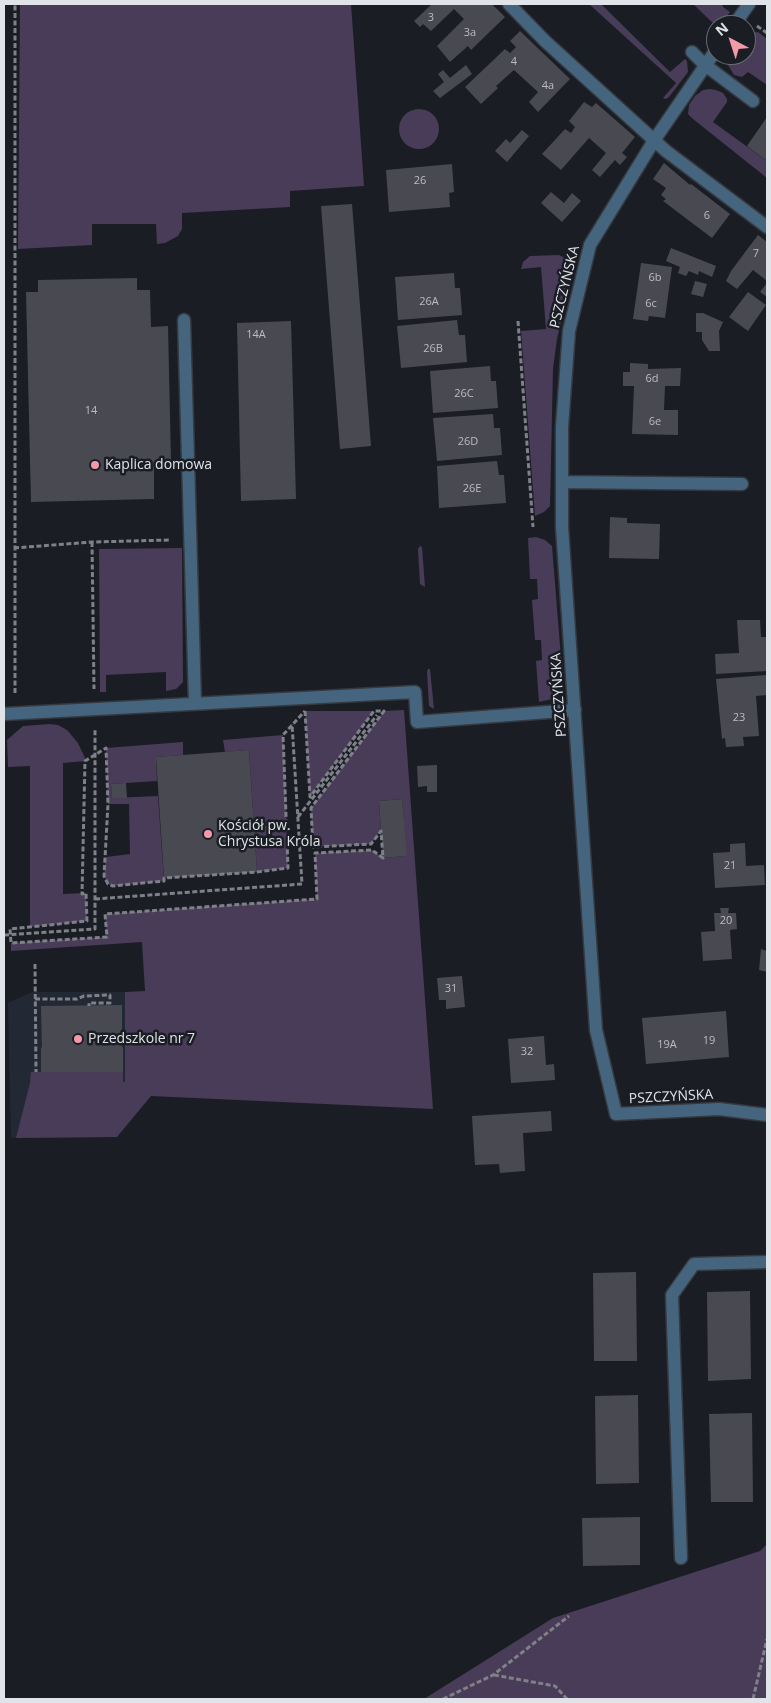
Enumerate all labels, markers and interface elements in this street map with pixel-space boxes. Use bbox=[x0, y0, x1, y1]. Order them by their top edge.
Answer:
house number: 3 bbox=[428, 11, 434, 25]
north arrow bbox=[706, 15, 756, 65]
text: N bbox=[711, 18, 732, 40]
house number: 3a bbox=[464, 26, 476, 40]
house number: 4 bbox=[511, 55, 517, 69]
house number: 4a bbox=[542, 79, 554, 93]
house number: 26 bbox=[414, 174, 426, 188]
house number: 6 bbox=[704, 209, 710, 223]
street label: PSZCZYŃSKA bbox=[547, 244, 583, 330]
house number: 7 bbox=[753, 247, 759, 261]
house number: 6b bbox=[648, 271, 662, 285]
house number: 26A bbox=[419, 295, 439, 309]
house number: 6c bbox=[645, 297, 657, 311]
house number: 14A bbox=[246, 328, 266, 342]
house number: 26B bbox=[423, 342, 443, 356]
house number: 6d bbox=[645, 372, 659, 386]
house number: 26C bbox=[454, 387, 474, 401]
house number: 14 bbox=[85, 404, 97, 418]
house number: 6e bbox=[649, 415, 661, 429]
house number: 26D bbox=[458, 435, 478, 449]
place label: Kaplica domowa bbox=[105, 457, 212, 473]
marker: Kaplica domowa bbox=[89, 459, 101, 471]
house number: 26E bbox=[463, 482, 481, 496]
street label: PSZCZYŃSKA bbox=[548, 652, 570, 738]
house number: 23 bbox=[733, 711, 745, 725]
place label: Kościół pw. Chrystusa Króla bbox=[218, 818, 321, 850]
marker: Kościół pw. Chrystusa Króla bbox=[202, 828, 214, 840]
house number: 21 bbox=[724, 859, 736, 873]
house number: 20 bbox=[720, 914, 732, 928]
house number: 31 bbox=[445, 982, 457, 996]
place label: Przedszkole nr 7 bbox=[88, 1031, 195, 1047]
marker: Przedszkole nr 7 bbox=[72, 1033, 84, 1045]
house number: 19 bbox=[703, 1034, 715, 1048]
house number: 19A bbox=[657, 1038, 677, 1052]
house number: 32 bbox=[521, 1045, 533, 1059]
street label: PSZCZYŃSKA bbox=[628, 1086, 714, 1108]

